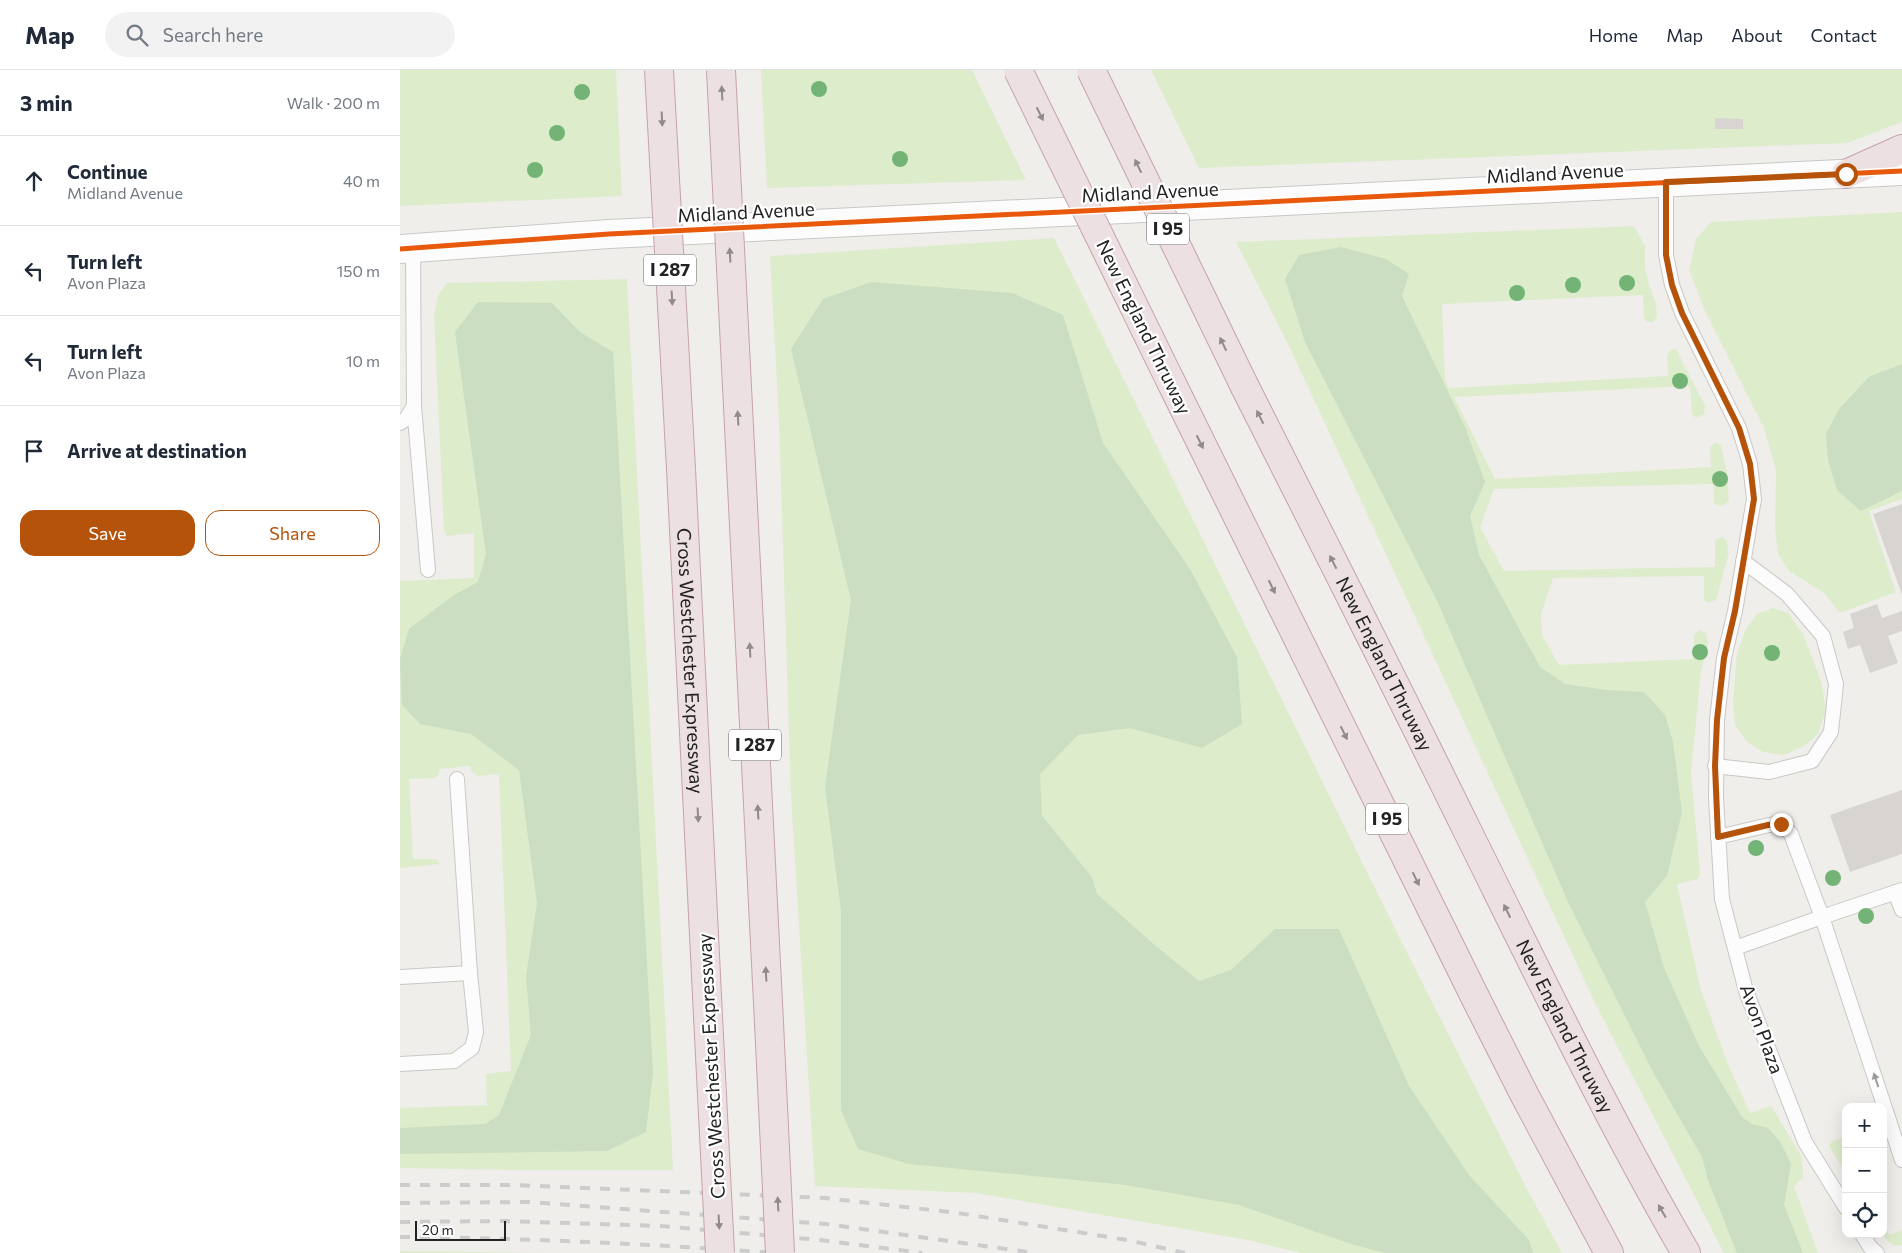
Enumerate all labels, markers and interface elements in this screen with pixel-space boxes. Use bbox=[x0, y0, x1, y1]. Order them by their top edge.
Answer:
search box bbox=[105, 12, 455, 57]
text: Map bbox=[25, 20, 75, 49]
icon: search bbox=[123, 21, 151, 49]
text: Search here bbox=[163, 23, 263, 46]
text: Home bbox=[1589, 24, 1638, 46]
text: Map bbox=[1666, 24, 1703, 46]
text: About bbox=[1731, 24, 1783, 46]
text: Contact bbox=[1811, 24, 1877, 46]
one-way arrow bbox=[718, 85, 726, 101]
text: 3 min bbox=[20, 90, 73, 115]
text: Walk · 200 m bbox=[287, 93, 380, 112]
one-way arrow bbox=[1036, 107, 1044, 121]
one-way arrow bbox=[659, 111, 667, 127]
street label: Midland Avenue bbox=[1486, 157, 1624, 188]
one-way arrow bbox=[1133, 159, 1141, 173]
text: Continue bbox=[67, 160, 147, 183]
route start bbox=[1835, 163, 1858, 186]
icon: ahead bbox=[20, 167, 48, 195]
text: 40 m bbox=[343, 171, 380, 190]
street label: Midland Avenue bbox=[1081, 176, 1219, 207]
text: Midland Avenue bbox=[67, 183, 183, 202]
street label: Midland Avenue bbox=[677, 196, 815, 227]
road number: I 95 bbox=[1147, 214, 1189, 244]
street label: New England Thruway bbox=[1092, 236, 1197, 418]
one-way arrow bbox=[726, 247, 734, 263]
text: Turn left bbox=[67, 250, 142, 273]
road number: I 287 bbox=[644, 254, 696, 286]
icon: left bbox=[20, 257, 48, 285]
text: 150 m bbox=[337, 261, 380, 280]
text: Avon Plaza bbox=[67, 273, 146, 292]
one-way arrow bbox=[668, 291, 676, 307]
one-way arrow bbox=[1219, 336, 1228, 351]
text: Turn left bbox=[67, 340, 142, 363]
icon: left bbox=[20, 347, 48, 375]
text: 10 m bbox=[346, 351, 380, 370]
text: Avon Plaza bbox=[67, 363, 146, 382]
one-way arrow bbox=[734, 409, 742, 425]
one-way arrow bbox=[1256, 410, 1264, 424]
one-way arrow bbox=[1196, 434, 1205, 449]
icon: arrive bbox=[20, 437, 48, 465]
text: Arrive at destination bbox=[67, 439, 247, 462]
button: Save bbox=[20, 510, 195, 556]
button: Share bbox=[205, 510, 380, 556]
street label: Cross Westchester Expressway bbox=[673, 527, 709, 794]
one-way arrow bbox=[1329, 555, 1337, 569]
street label: New England Thruway bbox=[1332, 573, 1438, 755]
one-way arrow bbox=[1269, 580, 1277, 594]
one-way arrow bbox=[746, 641, 754, 657]
one-way arrow bbox=[1341, 726, 1349, 740]
road number: I 287 bbox=[729, 730, 781, 760]
one-way arrow bbox=[754, 804, 762, 820]
road number: I 95 bbox=[1366, 804, 1408, 834]
one-way arrow bbox=[694, 807, 702, 823]
route end bbox=[1770, 813, 1793, 836]
one-way arrow bbox=[1412, 871, 1421, 886]
one-way arrow bbox=[1503, 904, 1511, 918]
street label: Cross Westchester Expressway bbox=[692, 932, 729, 1199]
street label: New England Thruway bbox=[1512, 936, 1619, 1117]
one-way arrow bbox=[762, 966, 770, 982]
street label: Avon Plaza bbox=[1736, 981, 1789, 1077]
one-way arrow bbox=[1871, 1072, 1879, 1087]
map controls bbox=[1842, 1103, 1887, 1238]
button: + bbox=[1842, 1103, 1887, 1148]
button: − bbox=[1842, 1148, 1887, 1193]
button: locate bbox=[1842, 1193, 1887, 1238]
one-way arrow bbox=[773, 1196, 781, 1212]
one-way arrow bbox=[1658, 1204, 1667, 1217]
one-way arrow bbox=[715, 1214, 723, 1230]
scale bar bbox=[415, 1218, 506, 1241]
text: 20 m bbox=[422, 1221, 454, 1238]

